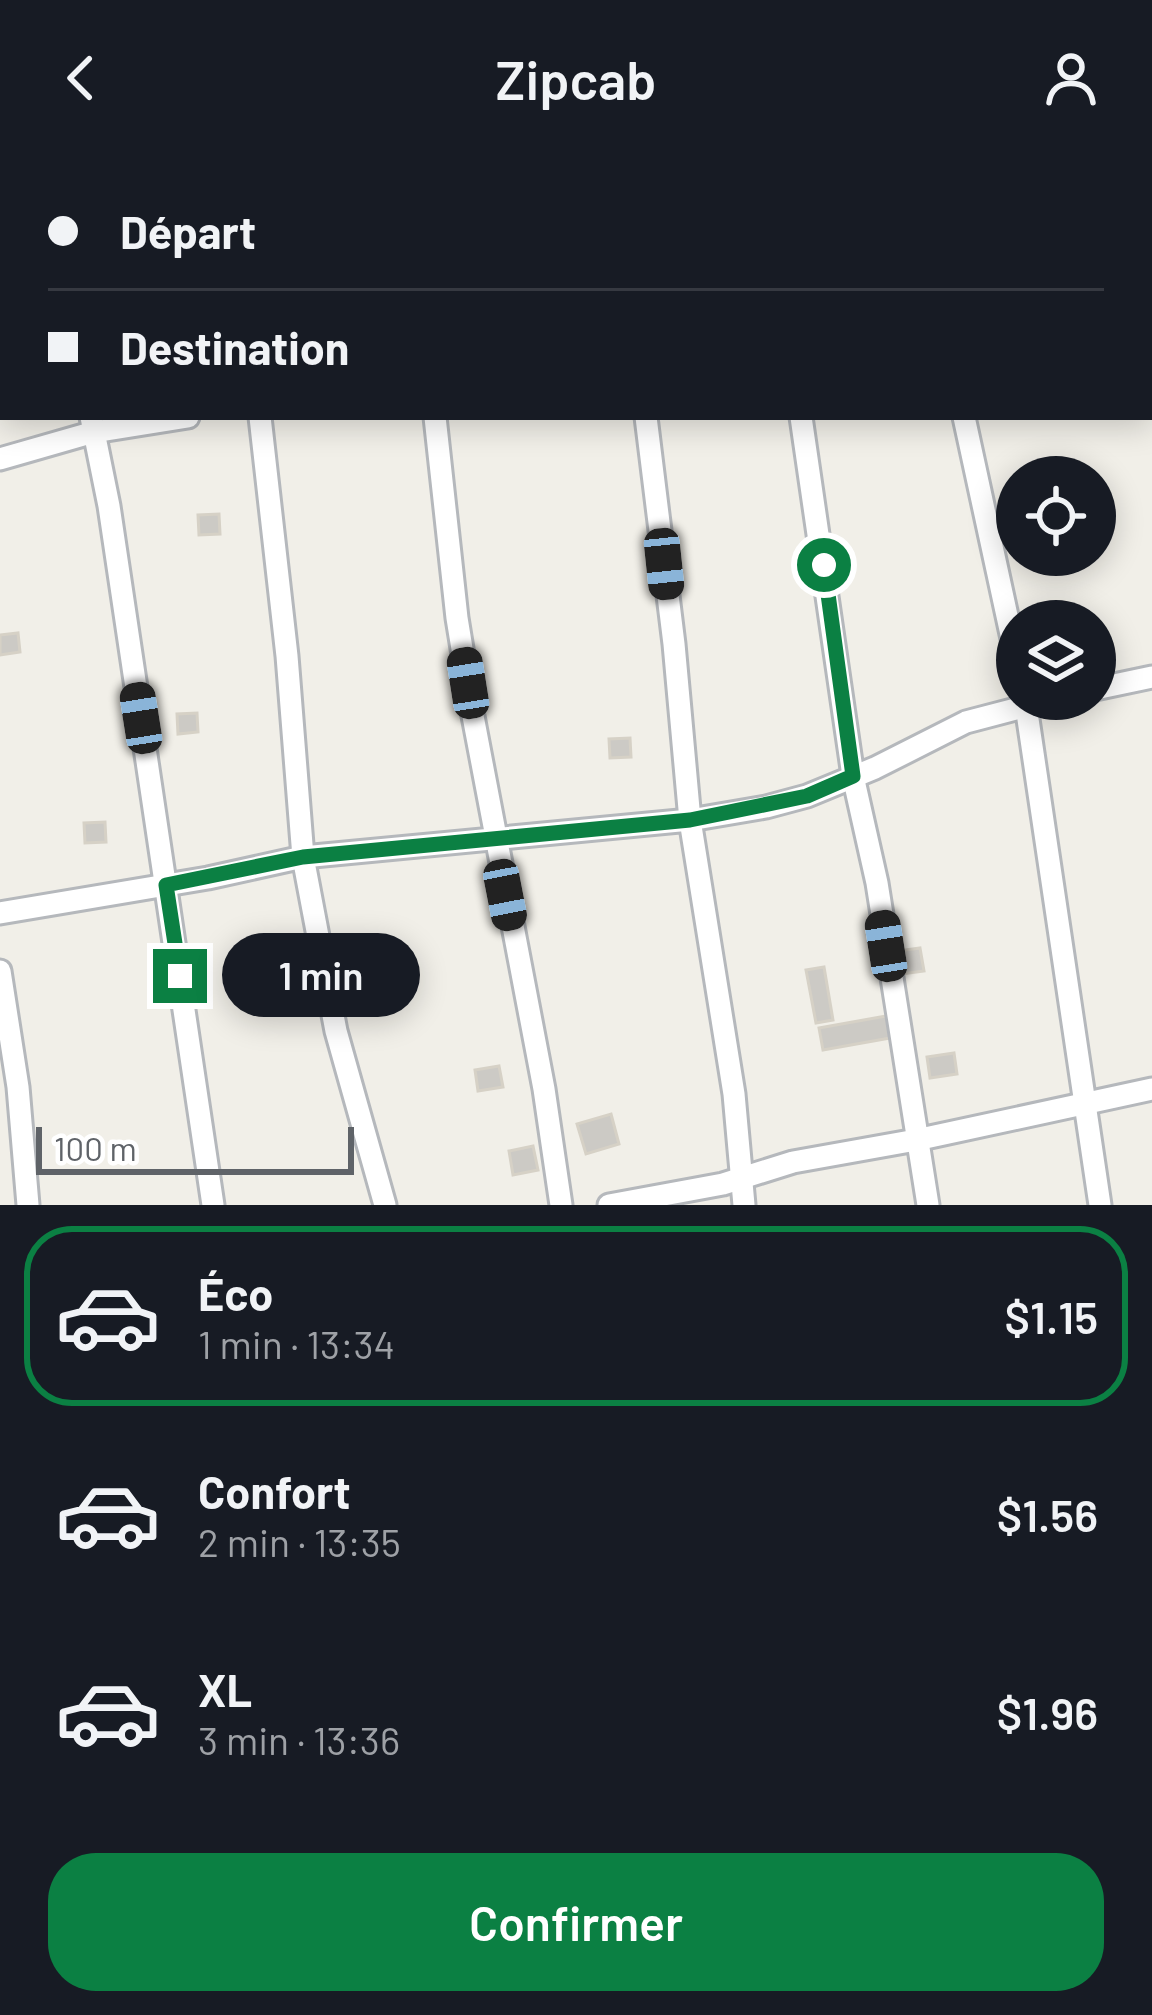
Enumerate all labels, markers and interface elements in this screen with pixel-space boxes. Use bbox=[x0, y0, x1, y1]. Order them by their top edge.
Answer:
icon: back bbox=[48, 45, 114, 111]
icon: person bbox=[1038, 45, 1104, 111]
text: Zipcab bbox=[496, 46, 656, 111]
text: Départ bbox=[120, 204, 256, 258]
text: Destination bbox=[120, 320, 349, 374]
map controls bbox=[996, 456, 1116, 720]
button: locate bbox=[996, 456, 1116, 576]
car bbox=[642, 526, 686, 602]
route start bbox=[797, 538, 851, 592]
button: layers bbox=[996, 600, 1116, 720]
car bbox=[445, 645, 491, 721]
car bbox=[118, 680, 164, 756]
car bbox=[480, 856, 530, 934]
car bbox=[863, 908, 909, 984]
callout: 1 min bbox=[222, 934, 420, 1018]
route end bbox=[153, 949, 207, 1003]
text: 1 min bbox=[278, 951, 364, 998]
scale bar bbox=[36, 1121, 354, 1174]
text: 100 m bbox=[54, 1128, 137, 1168]
icon: car bbox=[54, 1262, 162, 1370]
text: Éco bbox=[198, 1266, 273, 1320]
text: $1.15 bbox=[1005, 1289, 1098, 1343]
text: 1 min · 13:34 bbox=[198, 1320, 395, 1367]
icon: car bbox=[54, 1460, 162, 1568]
text: Confort bbox=[198, 1464, 351, 1518]
text: $1.56 bbox=[997, 1487, 1098, 1541]
text: 2 min · 13:35 bbox=[198, 1518, 401, 1565]
icon: car bbox=[54, 1658, 162, 1766]
text: XL bbox=[198, 1662, 252, 1716]
text: $1.96 bbox=[997, 1685, 1098, 1739]
text: 3 min · 13:36 bbox=[198, 1716, 400, 1763]
button: Confirmer bbox=[48, 1853, 1104, 1991]

